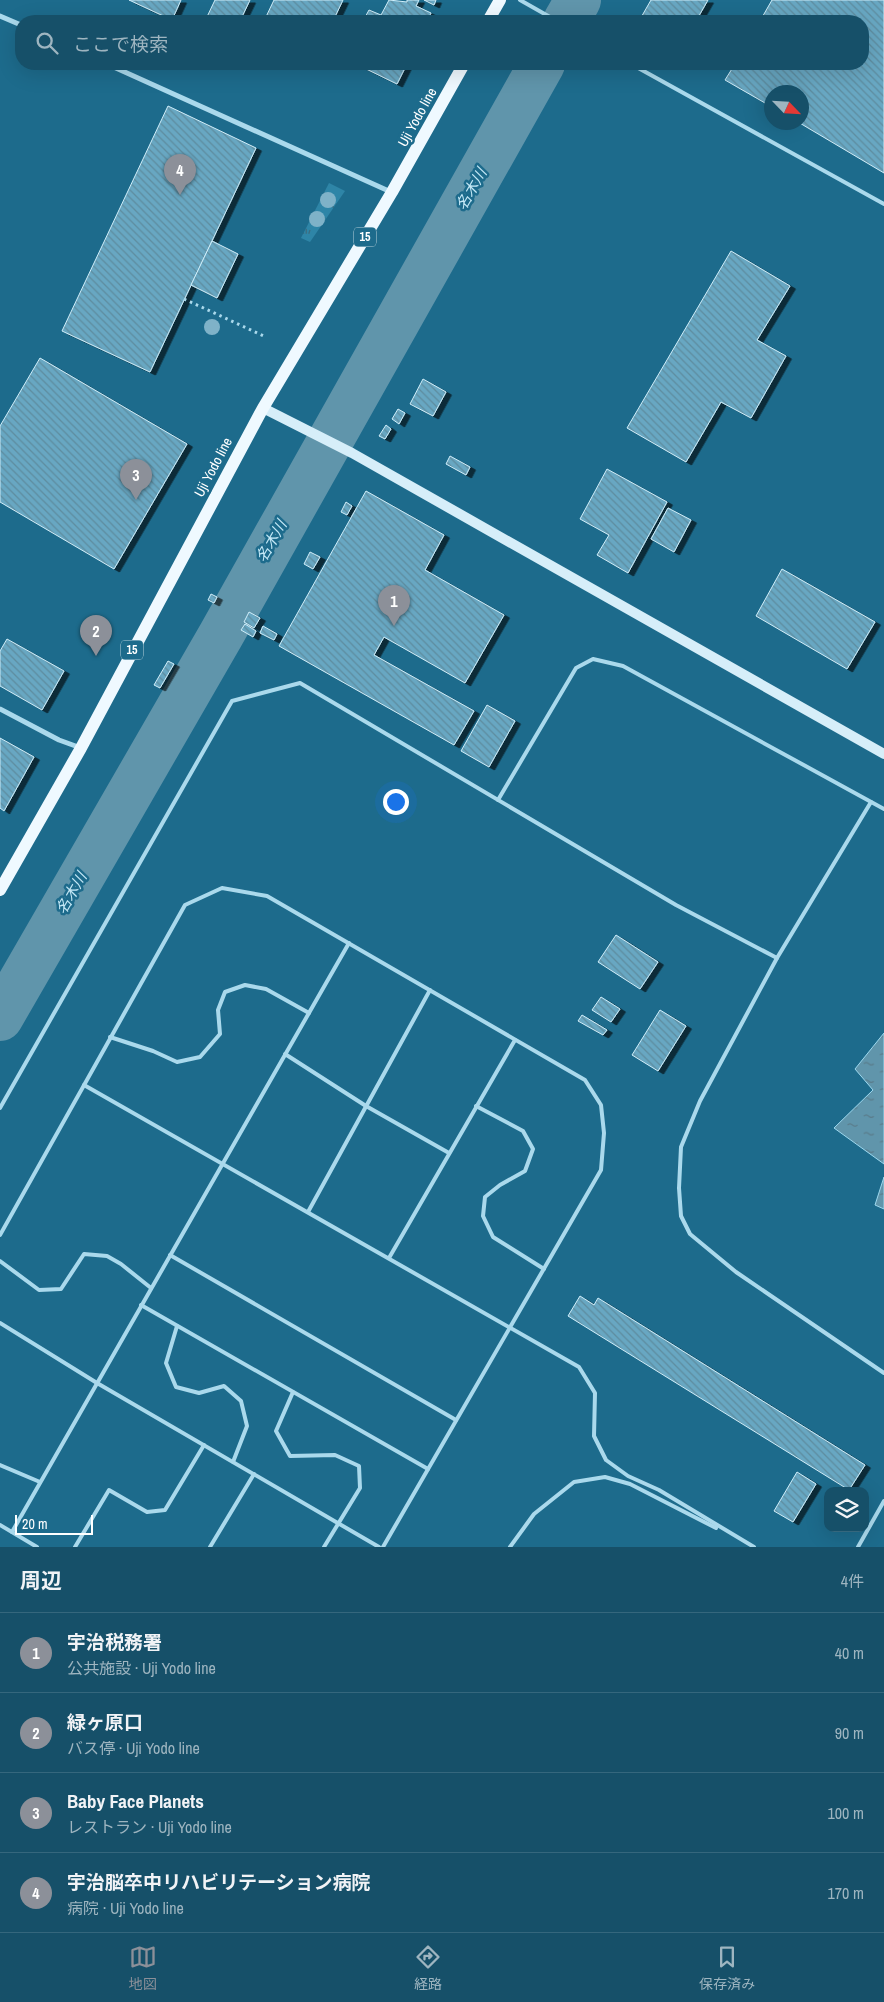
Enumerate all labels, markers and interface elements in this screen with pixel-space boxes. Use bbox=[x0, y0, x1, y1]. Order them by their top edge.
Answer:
search box bbox=[15, 15, 869, 70]
icon: search bbox=[33, 29, 61, 57]
text: ここで検索 bbox=[73, 31, 168, 57]
street label: Uji Yodo line bbox=[393, 84, 441, 150]
north arrow bbox=[764, 85, 809, 130]
pin: 4 bbox=[164, 154, 196, 195]
water label: 名木川 bbox=[451, 163, 492, 214]
road number: 15 bbox=[354, 228, 376, 246]
street label: Uji Yodo line bbox=[190, 434, 236, 500]
pin: 3 bbox=[120, 459, 152, 500]
water label: 名木川 bbox=[251, 515, 292, 566]
pin: 1 bbox=[378, 585, 410, 626]
pin: 2 bbox=[80, 615, 112, 656]
road number: 15 bbox=[121, 640, 143, 660]
your location bbox=[383, 789, 409, 815]
water label: 名木川 bbox=[51, 867, 92, 918]
map controls bbox=[824, 1487, 869, 1532]
button: layers bbox=[824, 1487, 869, 1532]
scale bar bbox=[15, 1512, 92, 1535]
text: 20 m bbox=[22, 1515, 48, 1533]
text: 周辺 bbox=[20, 1566, 62, 1595]
text: 4件 bbox=[841, 1570, 864, 1592]
text: 宇治税務署 bbox=[67, 1629, 162, 1655]
text: 1 bbox=[32, 1642, 40, 1664]
text: 40 m bbox=[835, 1642, 864, 1664]
text: 公共施設 · Uji Yodo line bbox=[67, 1657, 216, 1679]
text: 緑ヶ原口 bbox=[67, 1709, 143, 1735]
text: 2 bbox=[32, 1722, 40, 1744]
text: 90 m bbox=[835, 1722, 864, 1744]
text: バス停 · Uji Yodo line bbox=[67, 1737, 200, 1759]
text: Baby Face Planets bbox=[67, 1788, 204, 1814]
text: 3 bbox=[32, 1802, 40, 1824]
text: 100 m bbox=[828, 1802, 864, 1824]
text: レストラン · Uji Yodo line bbox=[67, 1816, 232, 1838]
text: 宇治脳卒中リハビリテーション病院 bbox=[67, 1869, 371, 1895]
text: 4 bbox=[32, 1882, 40, 1904]
text: 170 m bbox=[828, 1882, 864, 1904]
text: 病院 · Uji Yodo line bbox=[67, 1897, 184, 1919]
tab: 地図 bbox=[129, 1943, 157, 1993]
tab: 経路 bbox=[414, 1943, 442, 1993]
tab: 保存済み bbox=[699, 1943, 755, 1993]

